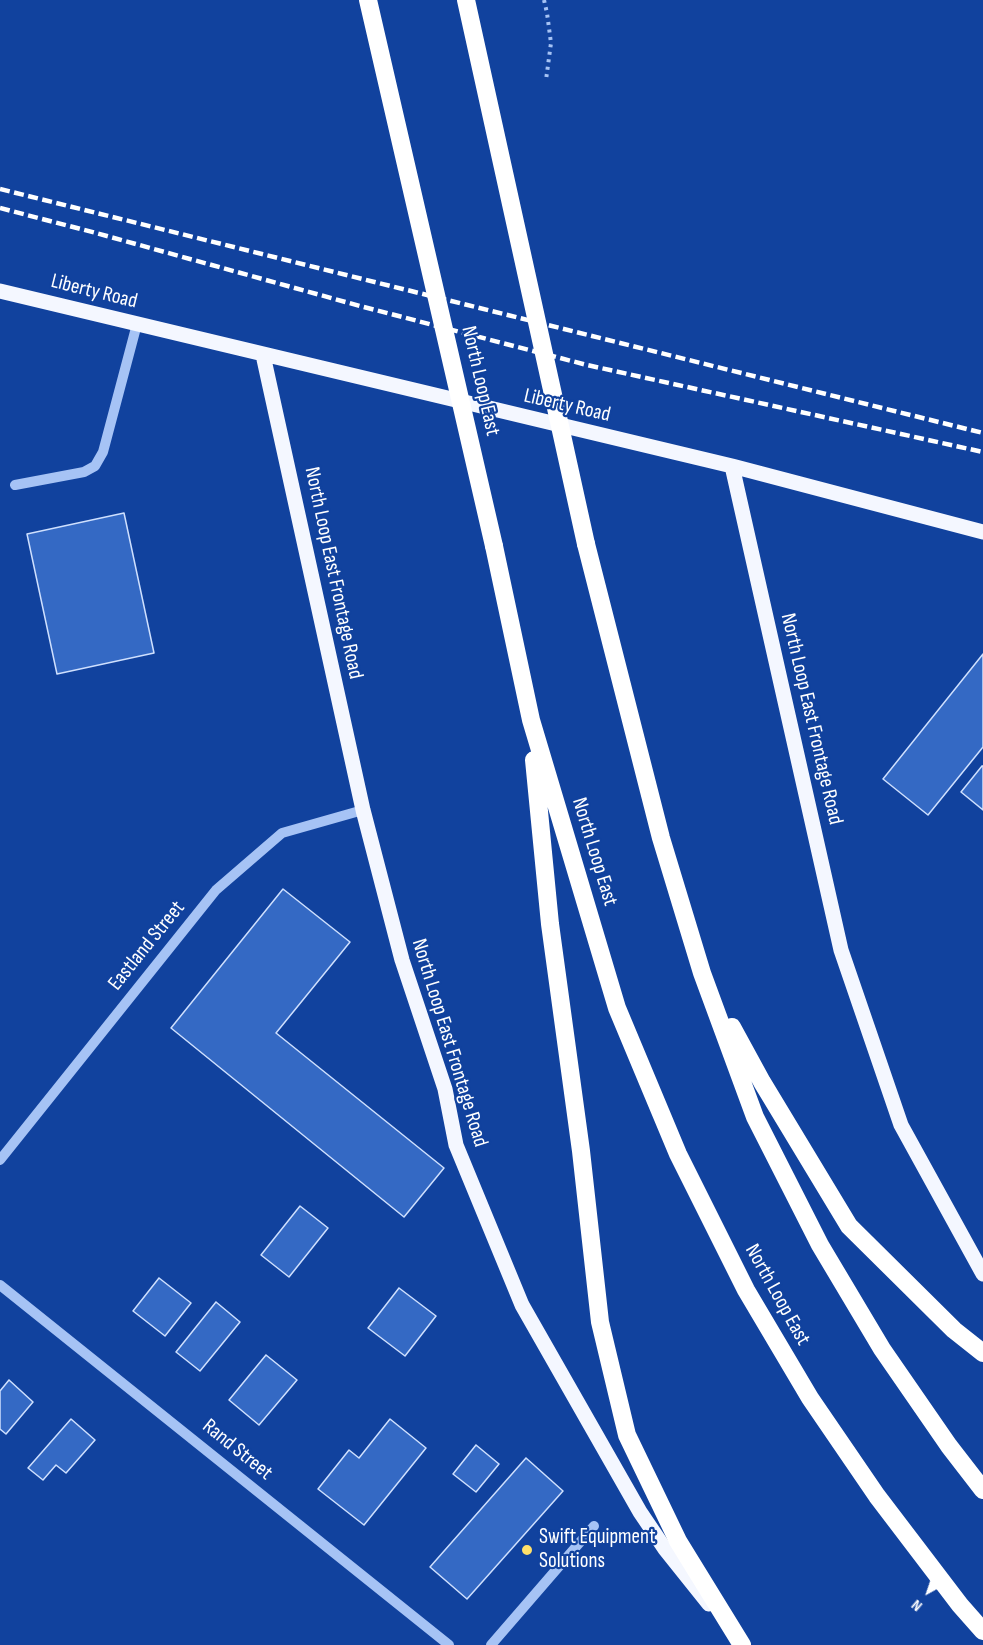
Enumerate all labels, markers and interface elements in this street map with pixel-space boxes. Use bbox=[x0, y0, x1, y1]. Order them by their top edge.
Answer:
street label: Liberty Road bbox=[48, 269, 140, 315]
street label: North Loop East bbox=[455, 324, 505, 438]
street label: Liberty Road bbox=[521, 384, 613, 428]
street label: North Loop East Frontage Road bbox=[298, 465, 368, 681]
street label: North Loop East Frontage Road bbox=[774, 611, 848, 827]
street label: North Loop East bbox=[566, 795, 622, 909]
street label: Eastland Street bbox=[103, 896, 191, 996]
street label: North Loop East Frontage Road bbox=[405, 936, 493, 1150]
street label: North Loop East bbox=[739, 1240, 815, 1350]
street label: Rand Street bbox=[197, 1414, 277, 1486]
place label: Swift Equipment Solutions bbox=[539, 1525, 656, 1575]
marker: Swift Equipment Solutions bbox=[520, 1543, 534, 1557]
north arrow bbox=[899, 1561, 959, 1621]
text: N bbox=[908, 1595, 926, 1615]

